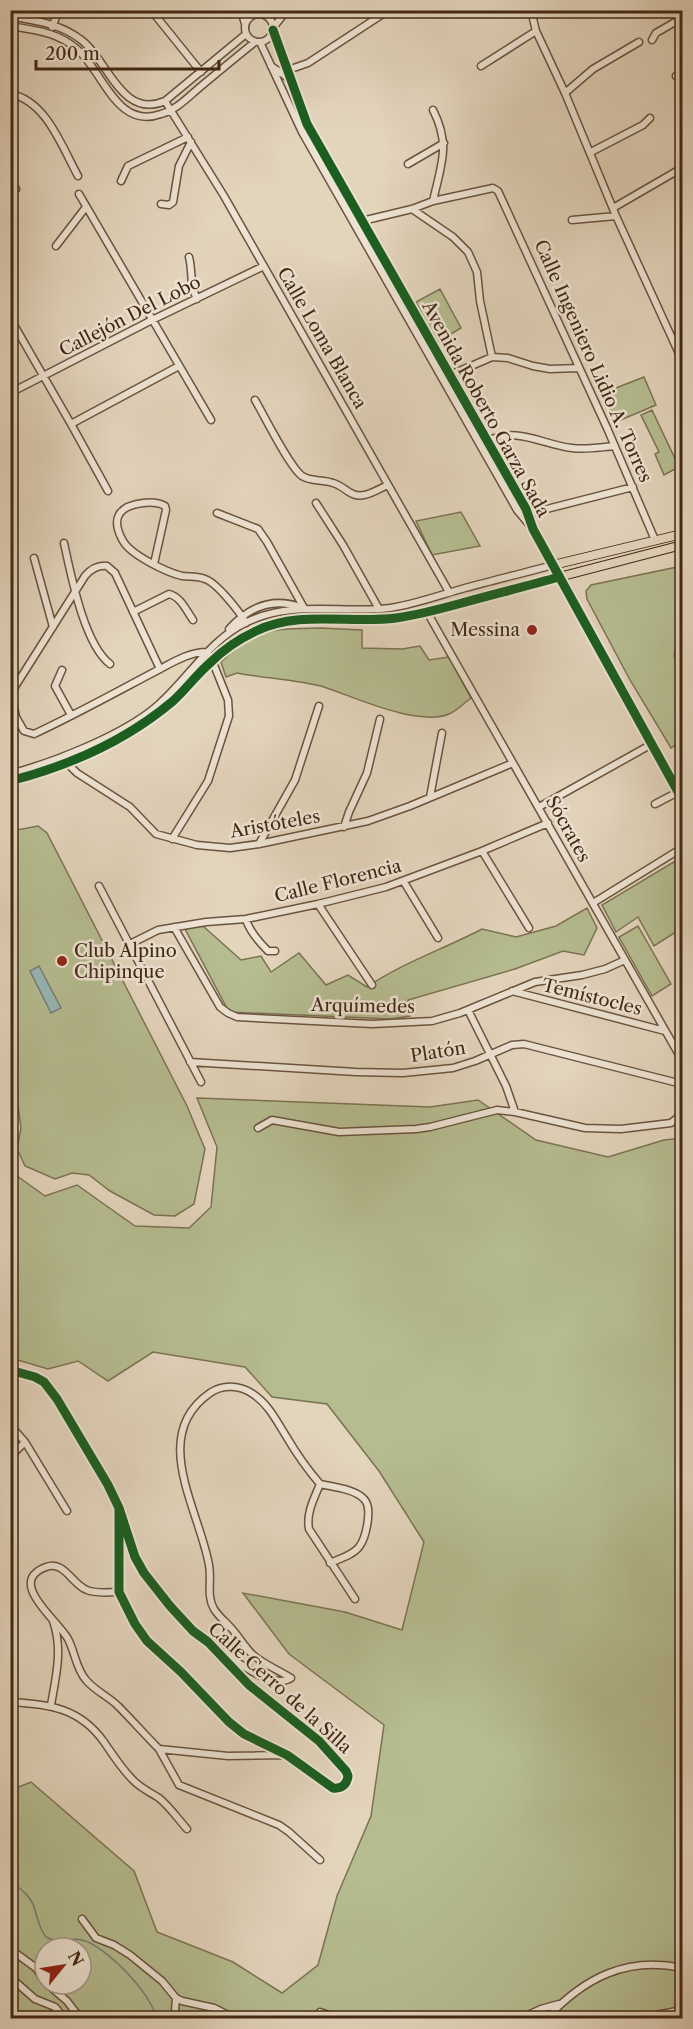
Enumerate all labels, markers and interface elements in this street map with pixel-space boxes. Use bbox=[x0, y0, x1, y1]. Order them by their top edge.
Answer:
scale bar bbox=[36, 33, 219, 71]
text: 200 m bbox=[45, 43, 100, 65]
street label: Calle Ingeniero Lidio A. Torres bbox=[529, 236, 657, 486]
street label: Calle Loma Blanca bbox=[272, 263, 372, 413]
street label: Callejón Del Lobo bbox=[56, 271, 204, 361]
street label: Avenida Roberto Garza Sada bbox=[417, 296, 555, 521]
place label: Messina bbox=[450, 619, 520, 641]
marker: Messina bbox=[525, 623, 539, 637]
street label: Sócrates bbox=[541, 792, 595, 866]
street label: Aristóteles bbox=[227, 805, 322, 843]
street label: Calle Florencia bbox=[272, 854, 404, 907]
place label: Club Alpino Chipinque bbox=[74, 940, 177, 983]
marker: Club Alpino Chipinque bbox=[55, 954, 69, 968]
street label: Temístocles bbox=[540, 974, 644, 1020]
street label: Arquímedes bbox=[310, 994, 415, 1018]
street label: Platón bbox=[409, 1037, 467, 1067]
street label: Calle Cerro de la Silla bbox=[204, 1618, 357, 1759]
north arrow bbox=[33, 1936, 93, 1996]
text: N bbox=[64, 1947, 88, 1970]

